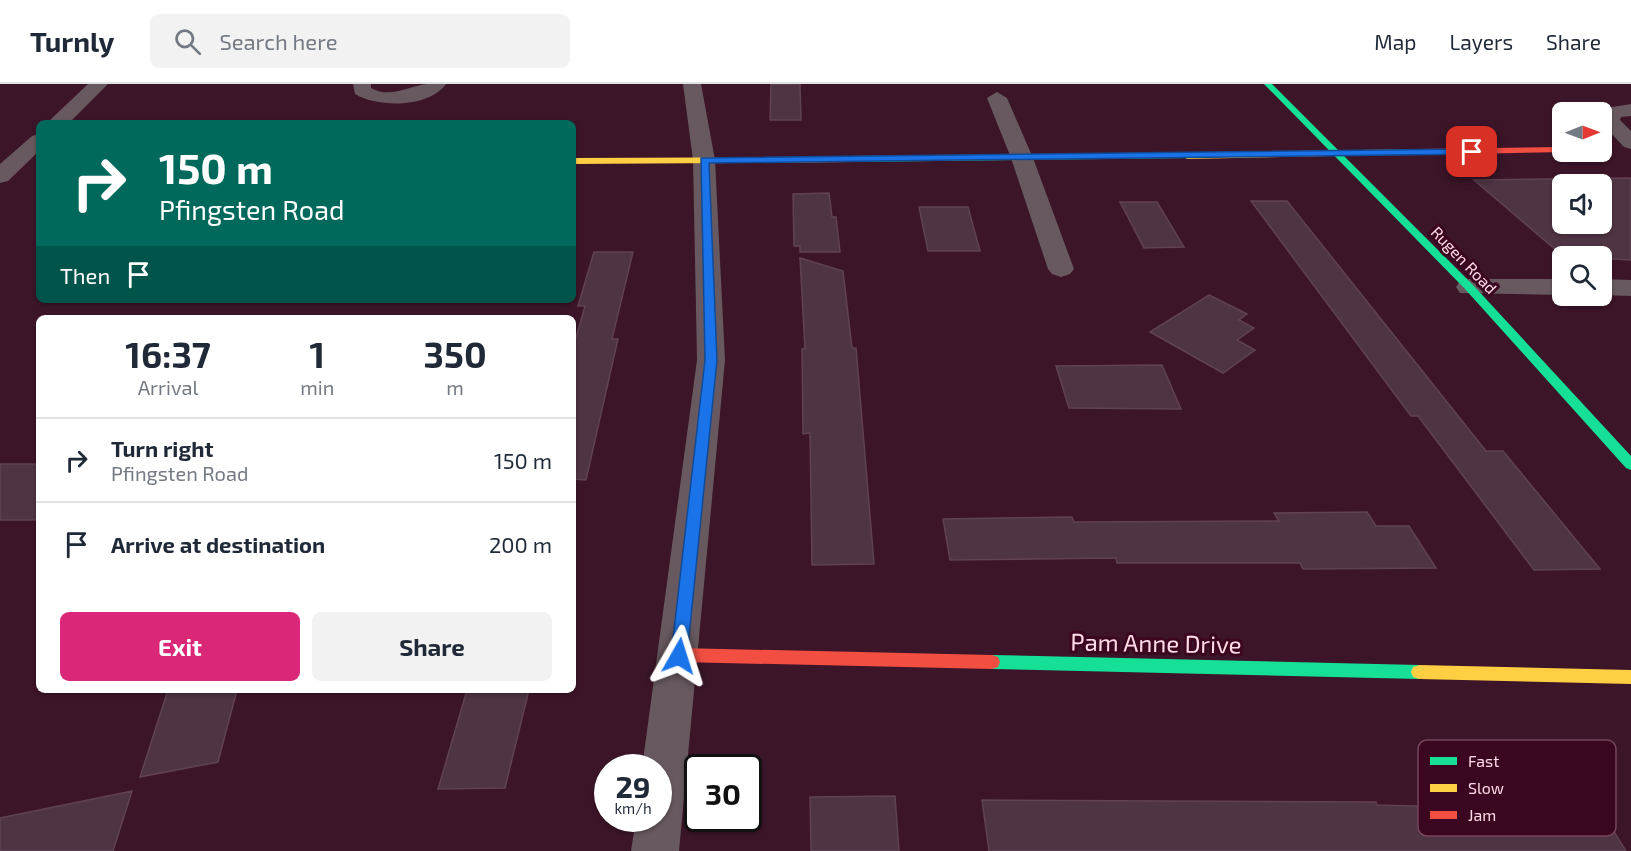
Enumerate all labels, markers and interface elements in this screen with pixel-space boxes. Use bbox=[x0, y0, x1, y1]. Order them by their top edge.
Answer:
search box bbox=[150, 14, 570, 68]
text: Turnly bbox=[30, 24, 114, 58]
icon: search bbox=[171, 25, 204, 58]
text: Search here bbox=[219, 28, 338, 54]
text: Map bbox=[1374, 29, 1416, 54]
text: Layers bbox=[1449, 29, 1513, 54]
text: Share bbox=[1546, 29, 1601, 54]
north arrow bbox=[1552, 102, 1612, 162]
map controls bbox=[1552, 102, 1612, 306]
pin bbox=[1446, 126, 1497, 177]
icon: arrive bbox=[1455, 135, 1488, 168]
text: 150 m bbox=[159, 142, 273, 192]
icon: right bbox=[60, 144, 138, 222]
button: sound bbox=[1552, 174, 1612, 234]
text: Pfingsten Road bbox=[159, 193, 344, 225]
street label: Rugen Road bbox=[1428, 222, 1501, 297]
button: search bbox=[1552, 246, 1612, 306]
icon: arrive bbox=[122, 258, 155, 291]
text: Then bbox=[60, 262, 110, 288]
text: 16:37 bbox=[125, 332, 211, 375]
text: 1 bbox=[309, 332, 325, 375]
text: 350 bbox=[424, 332, 487, 375]
text: Arrival bbox=[138, 375, 199, 399]
text: min bbox=[300, 375, 334, 399]
text: m bbox=[446, 375, 464, 399]
text: Turn right bbox=[111, 435, 213, 461]
icon: right bbox=[60, 444, 93, 477]
text: 150 m bbox=[494, 447, 552, 473]
text: Pfingsten Road bbox=[111, 461, 248, 485]
icon: arrive bbox=[60, 528, 93, 561]
text: Arrive at destination bbox=[111, 531, 325, 557]
text: 200 m bbox=[489, 531, 552, 557]
button: Exit bbox=[60, 612, 300, 681]
button: Share bbox=[312, 612, 552, 681]
position arrow bbox=[647, 624, 711, 688]
street label: Pam Anne Drive bbox=[1070, 627, 1242, 658]
legend bbox=[1418, 740, 1616, 836]
text: Fast bbox=[1468, 751, 1499, 770]
speed limit sign: 30 bbox=[684, 754, 762, 832]
text: 29 bbox=[615, 768, 651, 804]
text: Slow bbox=[1468, 778, 1504, 797]
text: km/h bbox=[614, 799, 652, 817]
text: Jam bbox=[1468, 805, 1496, 824]

